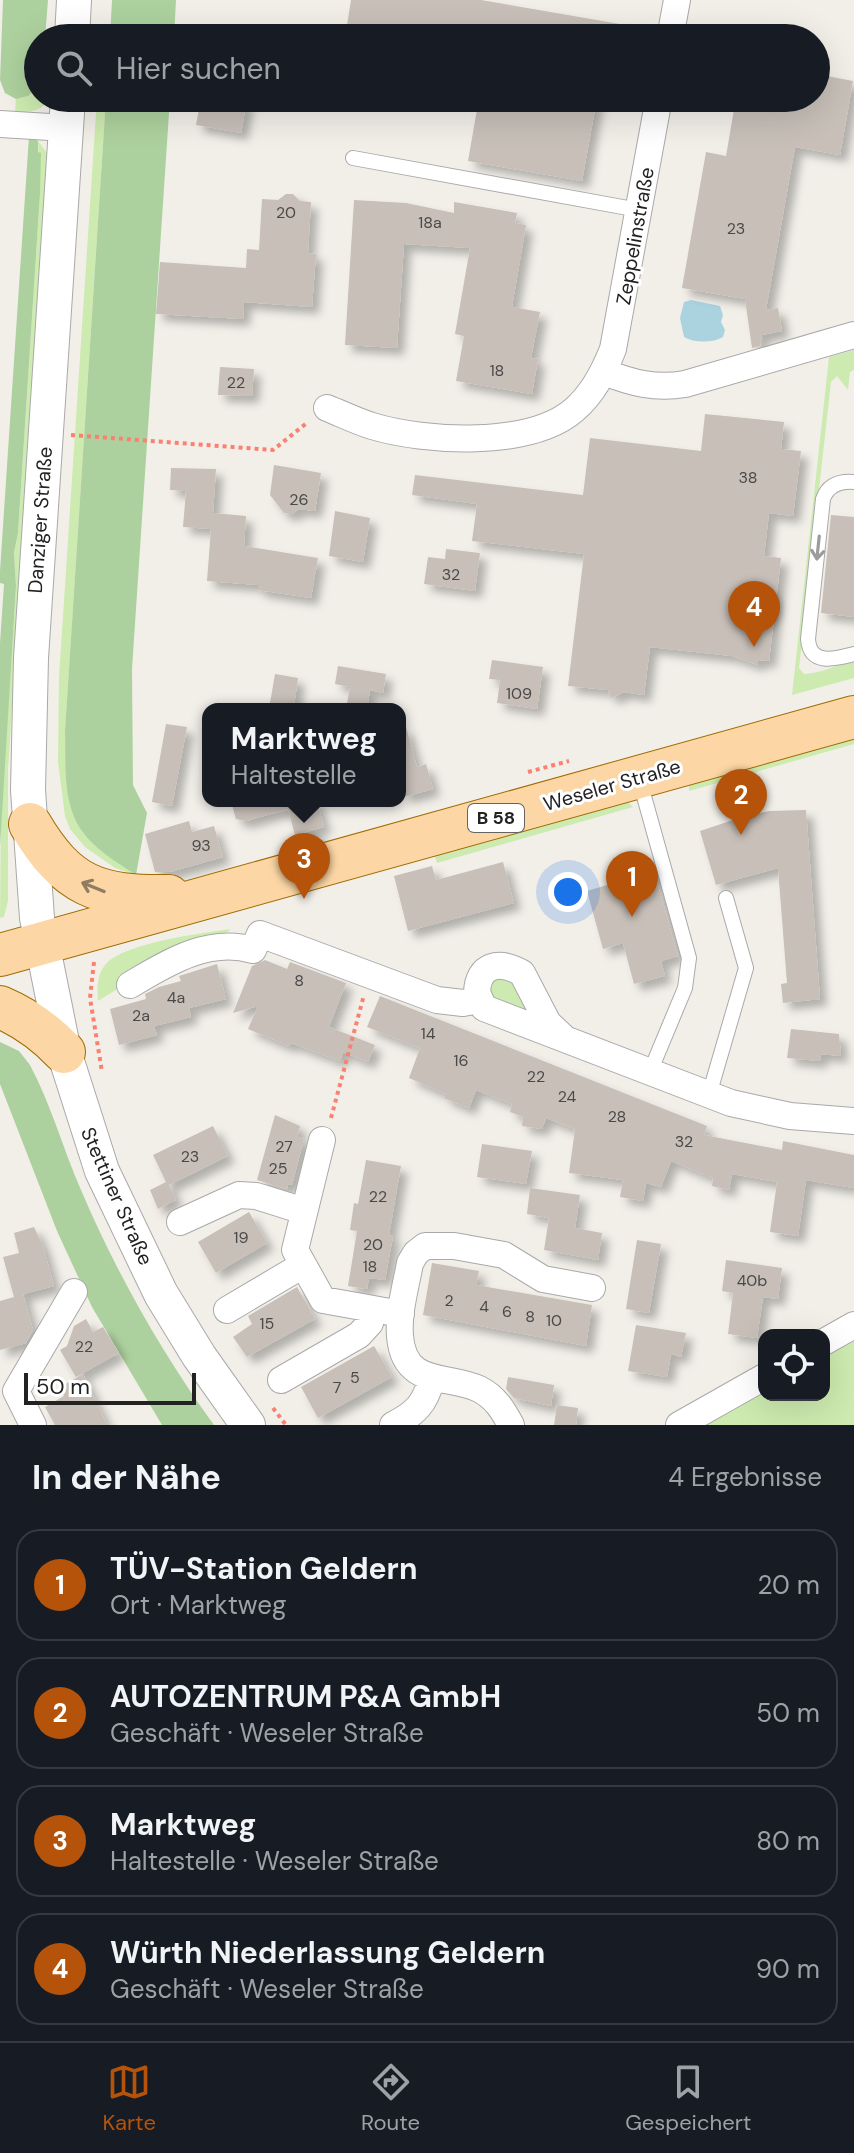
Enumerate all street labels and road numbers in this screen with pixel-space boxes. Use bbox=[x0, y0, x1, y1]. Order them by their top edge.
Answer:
street label: Zeppelinstraße bbox=[610, 165, 660, 307]
street label: Danziger Straße bbox=[22, 446, 58, 594]
street label: Weseler Straße bbox=[540, 753, 684, 817]
road number: B 58 bbox=[468, 804, 524, 832]
street label: Stettiner Straße bbox=[75, 1123, 159, 1269]

